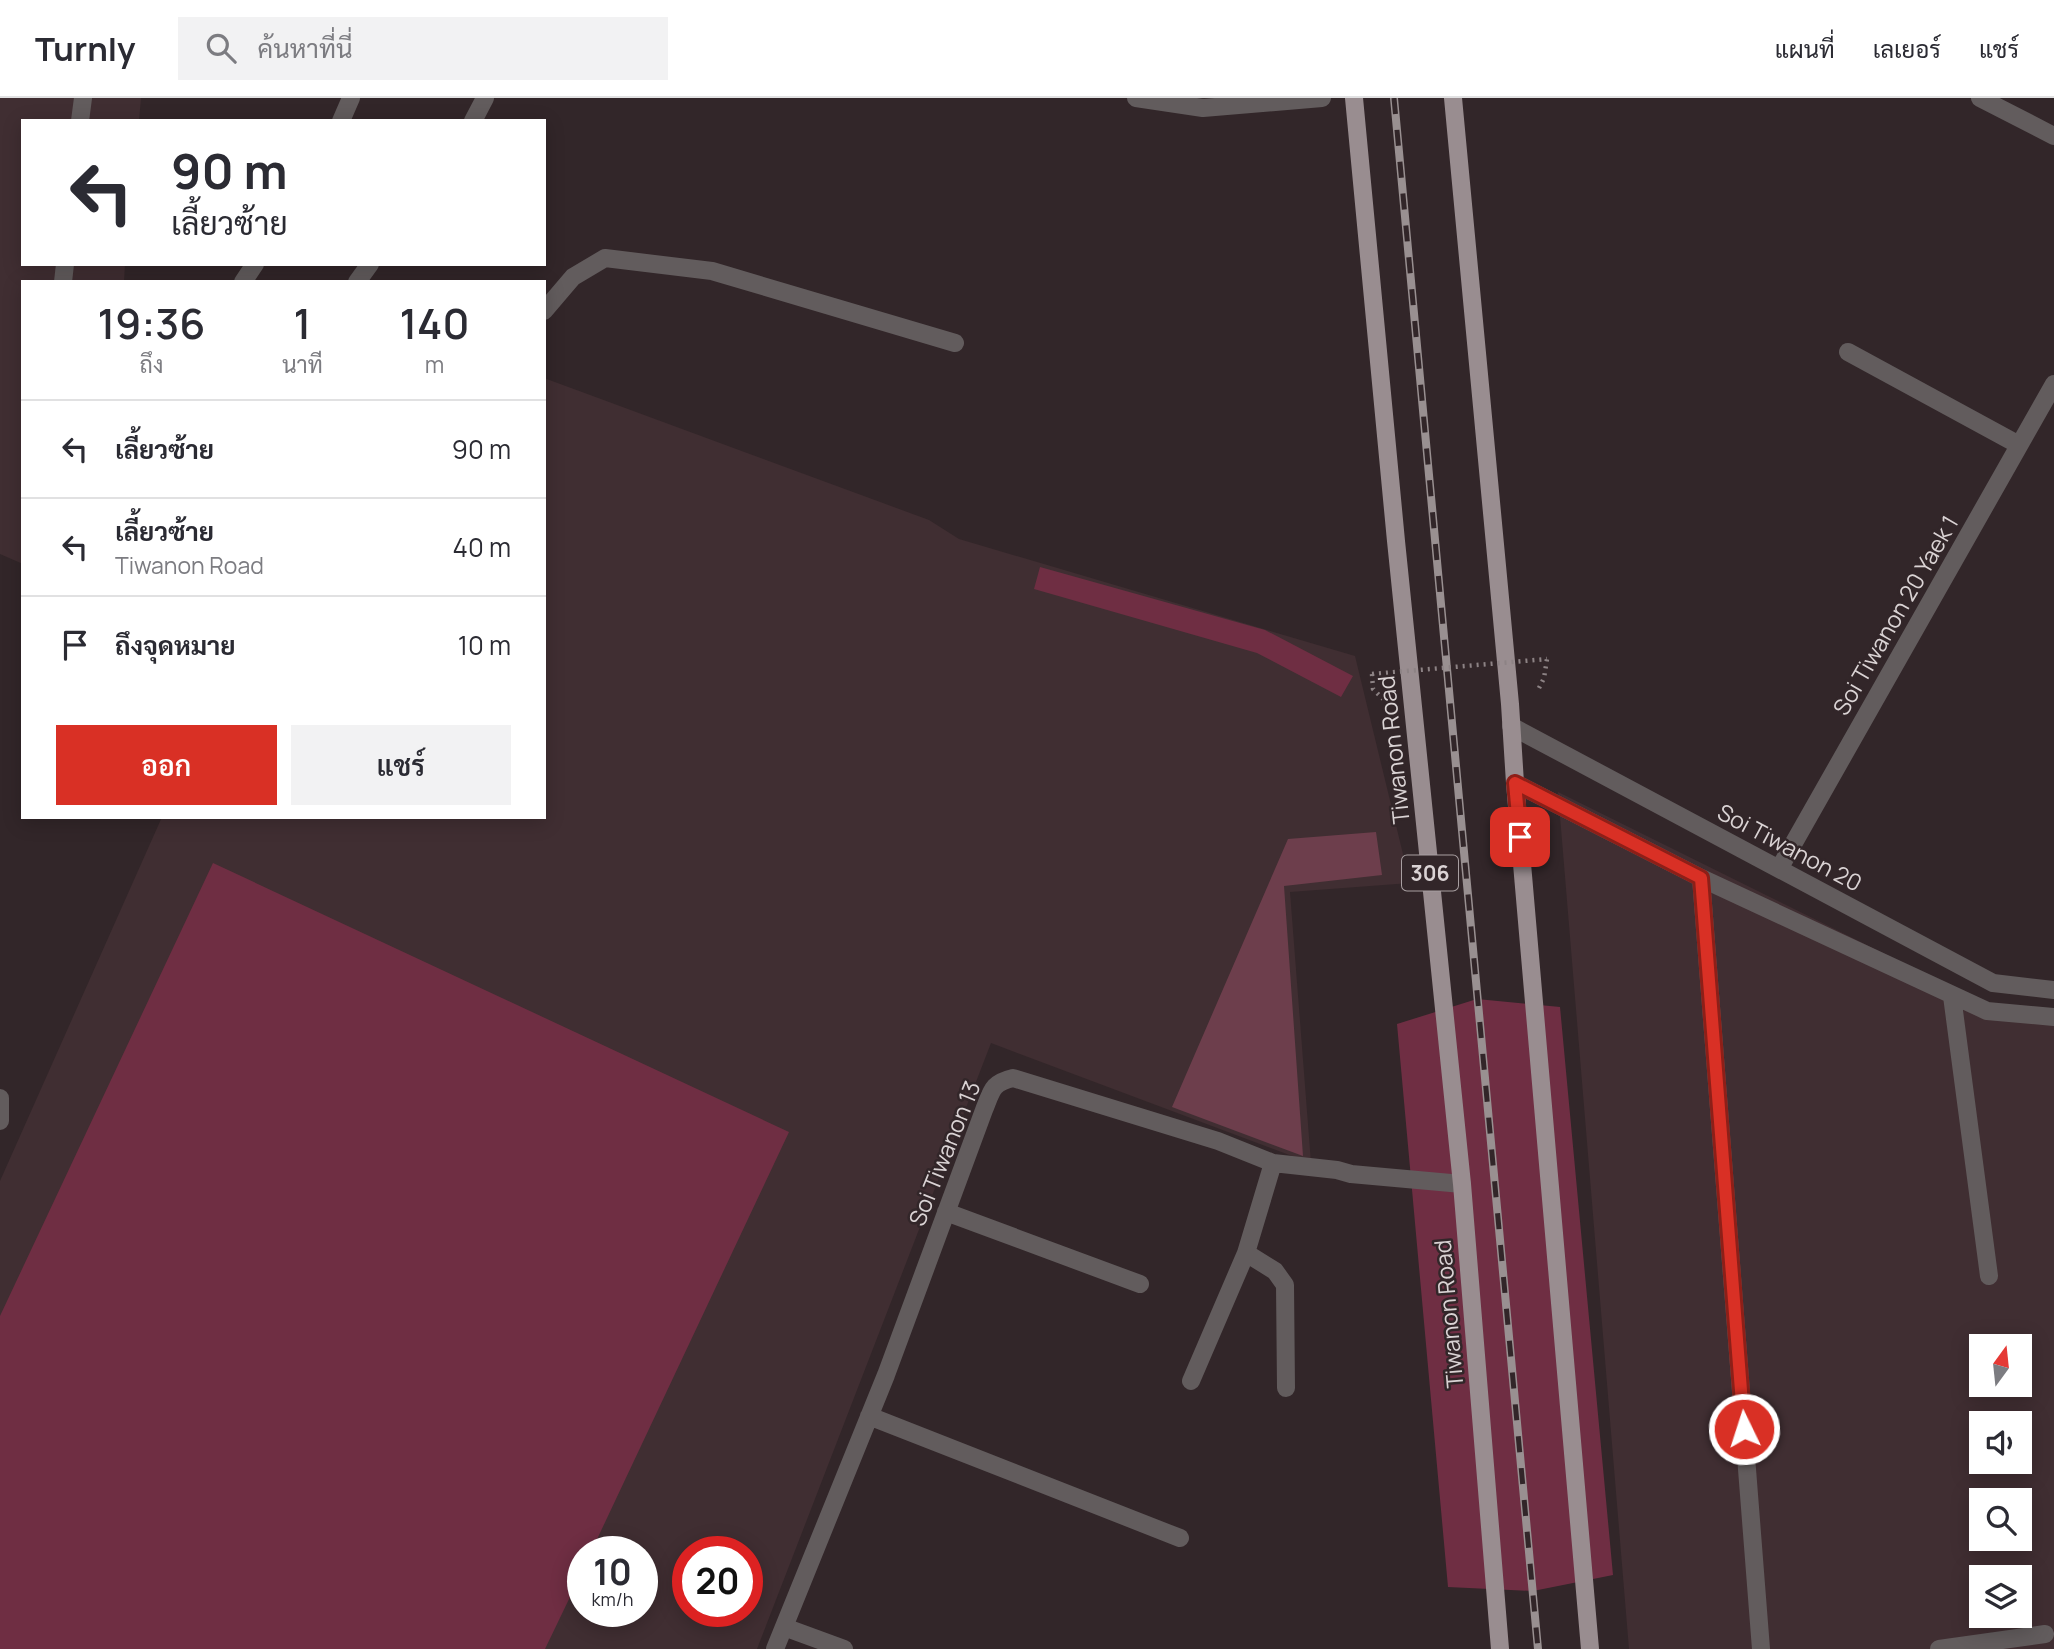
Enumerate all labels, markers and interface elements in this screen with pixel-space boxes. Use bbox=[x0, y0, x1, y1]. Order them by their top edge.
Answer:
search box bbox=[178, 17, 668, 80]
text: Turnly bbox=[35, 26, 136, 71]
icon: search bbox=[202, 29, 240, 67]
text: ค้นหาที่นี่ bbox=[258, 30, 353, 66]
text: แผนที่ bbox=[1775, 32, 1835, 65]
text: เลเยอร์ bbox=[1873, 32, 1941, 65]
text: แชร์ bbox=[1979, 32, 2019, 65]
text: 90 m bbox=[171, 137, 288, 204]
icon: left bbox=[56, 147, 147, 238]
text: เลี้ยวซ้าย bbox=[171, 201, 288, 245]
text: 19:36 bbox=[98, 294, 205, 352]
text: 1 bbox=[293, 294, 311, 352]
text: 140 bbox=[399, 294, 469, 352]
text: ถึง bbox=[140, 348, 163, 380]
text: นาที bbox=[282, 348, 323, 380]
text: m bbox=[425, 348, 444, 380]
icon: left bbox=[56, 430, 94, 468]
text: เลี้ยวซ้าย bbox=[115, 431, 214, 467]
text: 90 m bbox=[452, 431, 511, 467]
street label: Soi Tiwanon 20 Yaek 1 bbox=[1825, 509, 1965, 721]
text: เลี้ยวซ้าย bbox=[115, 513, 214, 549]
icon: left bbox=[56, 528, 94, 566]
text: 40 m bbox=[453, 529, 511, 565]
text: Tiwanon Road bbox=[115, 549, 264, 581]
icon: arrive bbox=[56, 626, 94, 664]
text: ถึงจุดหมาย bbox=[115, 627, 236, 663]
text: 10 m bbox=[458, 627, 511, 663]
street label: Tiwanon Road bbox=[1369, 674, 1417, 826]
button: ออก bbox=[56, 725, 277, 805]
button: แชร์ bbox=[291, 725, 511, 805]
street label: Soi Tiwanon 20 bbox=[1712, 796, 1868, 898]
pin bbox=[1490, 807, 1550, 867]
icon: arrive bbox=[1501, 818, 1539, 856]
road number: 306 bbox=[1402, 856, 1458, 890]
street label: Soi Tiwanon 13 bbox=[900, 1076, 988, 1230]
street label: Tiwanon Road bbox=[1426, 1238, 1470, 1390]
north arrow bbox=[1969, 1334, 2032, 1396]
map controls bbox=[1969, 1334, 2032, 1628]
position arrow bbox=[1707, 1392, 1781, 1466]
button: sound bbox=[1969, 1411, 2032, 1474]
button: search bbox=[1969, 1488, 2032, 1551]
speed limit sign: 20 bbox=[672, 1536, 763, 1627]
text: 10 bbox=[593, 1548, 632, 1596]
button: layers bbox=[1969, 1565, 2032, 1628]
text: km/h bbox=[592, 1587, 633, 1611]

